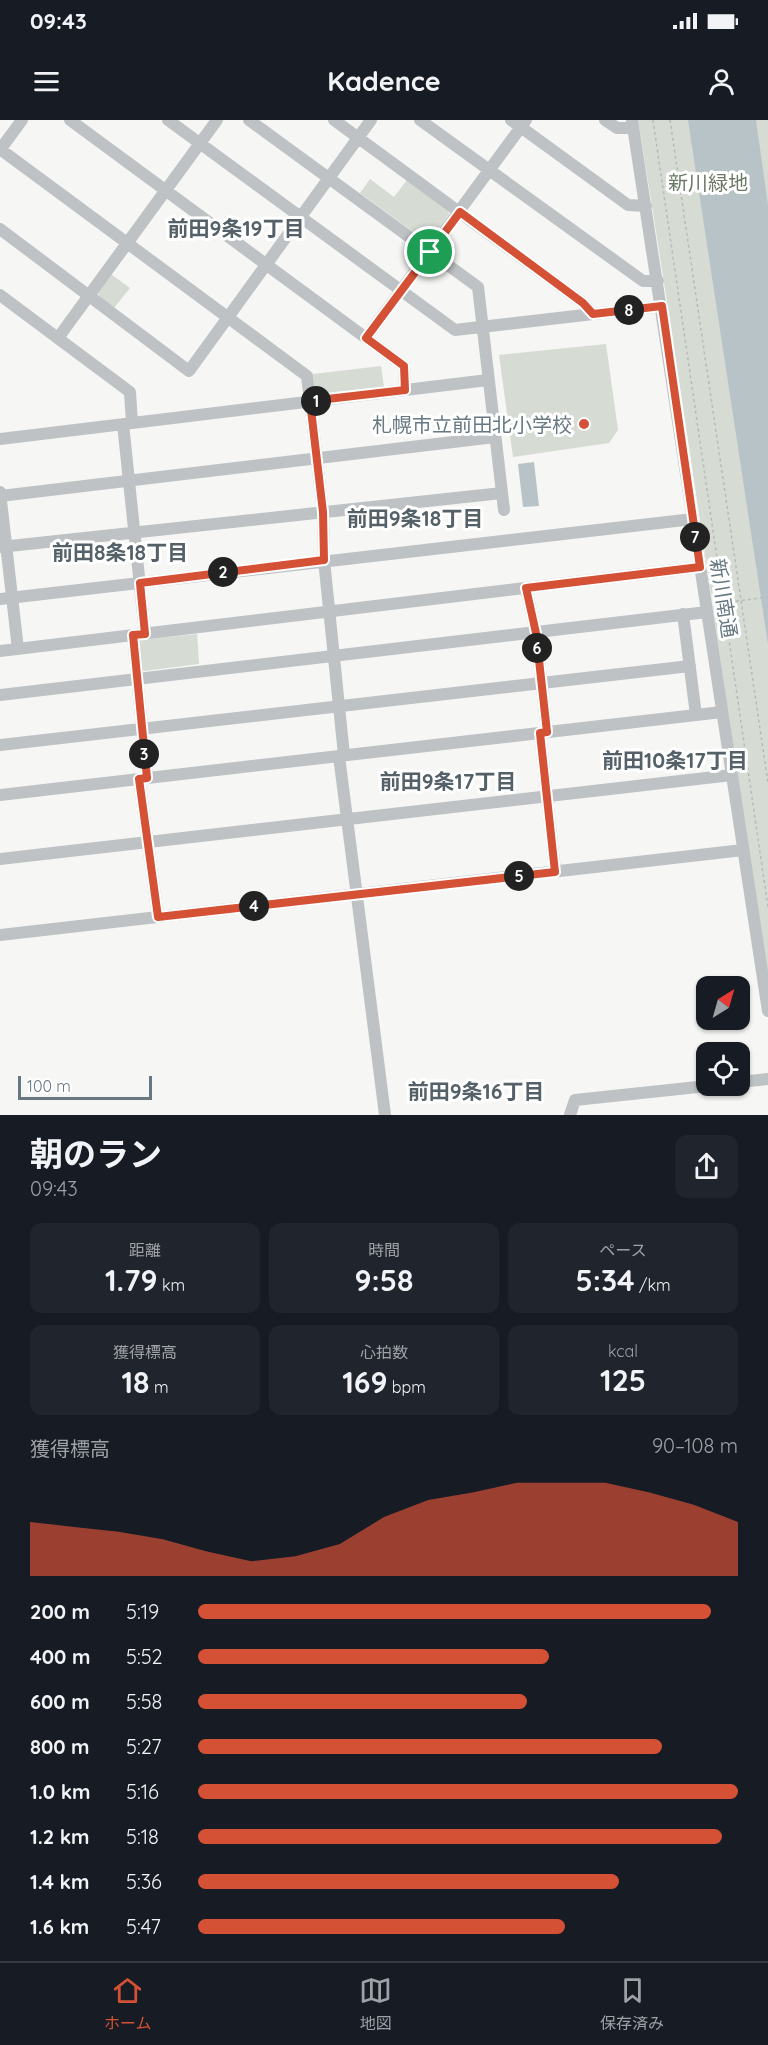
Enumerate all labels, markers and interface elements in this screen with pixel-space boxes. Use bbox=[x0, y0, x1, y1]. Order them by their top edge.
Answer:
text: 09:43 bbox=[30, 7, 87, 35]
text: Kadence bbox=[327, 64, 441, 98]
icon: menu bbox=[30, 65, 63, 98]
icon: person bbox=[705, 65, 738, 98]
park label: 新川緑地 bbox=[668, 170, 748, 195]
district label: 前田9条19丁目 bbox=[167, 215, 305, 241]
pin bbox=[404, 226, 455, 277]
icon: arrive bbox=[413, 235, 446, 268]
pin: 8 bbox=[614, 295, 644, 325]
text: 8 bbox=[625, 300, 633, 320]
pin: 1 bbox=[301, 386, 331, 416]
text: 1 bbox=[313, 391, 319, 411]
place label: 札幌市立前田北小学校 bbox=[372, 412, 572, 437]
marker: 札幌市立前田北小学校 bbox=[577, 417, 591, 431]
district label: 前田9条18丁目 bbox=[347, 505, 483, 531]
pin: 7 bbox=[680, 522, 710, 552]
text: 7 bbox=[691, 527, 699, 547]
district label: 前田8条18丁目 bbox=[52, 539, 188, 565]
pin: 2 bbox=[208, 557, 238, 587]
street label: 新川南通 bbox=[705, 557, 743, 639]
text: 2 bbox=[218, 562, 228, 582]
pin: 6 bbox=[522, 633, 552, 663]
text: 6 bbox=[533, 638, 541, 658]
pin: 3 bbox=[129, 739, 159, 769]
text: 3 bbox=[140, 744, 148, 764]
district label: 前田10条17丁目 bbox=[602, 747, 748, 773]
district label: 前田9条17丁目 bbox=[380, 768, 516, 794]
pin: 5 bbox=[504, 861, 534, 891]
text: 5 bbox=[514, 866, 524, 886]
pin: 4 bbox=[239, 891, 269, 921]
text: 4 bbox=[249, 896, 259, 916]
north arrow bbox=[696, 976, 750, 1030]
map controls bbox=[696, 976, 750, 1096]
button: locate bbox=[696, 1042, 750, 1096]
scale bar bbox=[18, 1073, 152, 1100]
text: 100 m bbox=[27, 1076, 71, 1096]
district label: 前田9条16丁目 bbox=[408, 1078, 544, 1104]
text: 朝のラン bbox=[30, 1133, 162, 1174]
button: share bbox=[675, 1135, 738, 1198]
text: 09:43 bbox=[30, 1176, 78, 1201]
text: 距離 bbox=[129, 1240, 161, 1260]
text: 時間 bbox=[368, 1240, 400, 1260]
text: ペース bbox=[599, 1240, 647, 1260]
text: 1.79 bbox=[105, 1261, 158, 1299]
text: 9:58 bbox=[355, 1261, 413, 1299]
text: 5:34 bbox=[575, 1261, 635, 1299]
text: km bbox=[158, 1275, 185, 1295]
text: /km bbox=[635, 1275, 671, 1295]
text: kcal bbox=[608, 1341, 638, 1361]
text: 獲得標高 bbox=[113, 1342, 177, 1362]
text: 心拍数 bbox=[360, 1342, 408, 1362]
text: 125 bbox=[600, 1361, 646, 1399]
text: 18 bbox=[121, 1363, 150, 1401]
text: 169 bbox=[342, 1363, 387, 1401]
text: m bbox=[150, 1377, 169, 1397]
text: bpm bbox=[387, 1377, 426, 1397]
text: 90–108 m bbox=[652, 1433, 738, 1458]
text: 獲得標高 bbox=[30, 1436, 110, 1461]
text: 200 m bbox=[30, 1599, 90, 1624]
text: 5:19 bbox=[126, 1599, 159, 1624]
text: 400 m bbox=[30, 1644, 90, 1669]
text: 5:52 bbox=[126, 1644, 163, 1669]
text: 600 m bbox=[30, 1689, 90, 1714]
text: 5:58 bbox=[126, 1689, 162, 1714]
text: 800 m bbox=[30, 1734, 90, 1759]
text: 5:27 bbox=[126, 1734, 162, 1759]
text: 1.0 km bbox=[30, 1779, 90, 1804]
text: 5:16 bbox=[126, 1779, 159, 1804]
text: 1.2 km bbox=[30, 1824, 90, 1849]
text: 5:18 bbox=[126, 1824, 159, 1849]
text: 1.4 km bbox=[30, 1869, 89, 1894]
text: 5:36 bbox=[126, 1869, 162, 1894]
text: 1.6 km bbox=[30, 1914, 89, 1939]
text: 5:47 bbox=[126, 1914, 161, 1939]
tab: ホーム bbox=[104, 1974, 151, 2034]
tab: 地図 bbox=[359, 1974, 392, 2034]
tab: 保存済み bbox=[600, 1974, 664, 2034]

